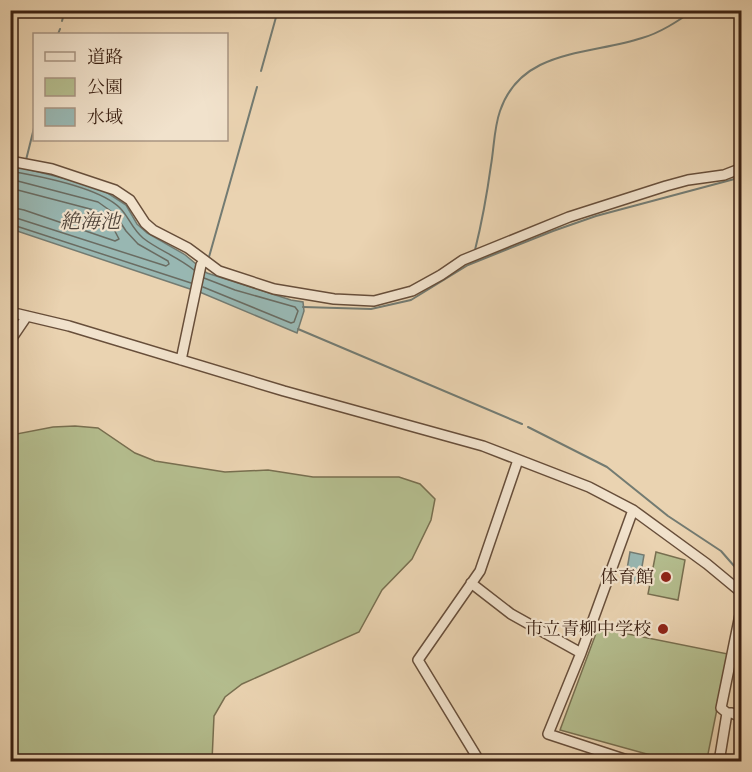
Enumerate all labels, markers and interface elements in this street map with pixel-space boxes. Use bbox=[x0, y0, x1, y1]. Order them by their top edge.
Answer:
legend bbox=[33, 33, 228, 141]
text: 道路 bbox=[87, 46, 123, 68]
text: 公園 bbox=[87, 76, 123, 98]
text: 水域 bbox=[87, 106, 123, 128]
water label: 絶海池 bbox=[60, 209, 122, 233]
place label: 体育館 bbox=[600, 566, 654, 588]
marker: 体育館 bbox=[659, 570, 673, 584]
place label: 市立青柳中学校 bbox=[525, 618, 651, 640]
marker: 市立青柳中学校 bbox=[656, 622, 670, 636]

